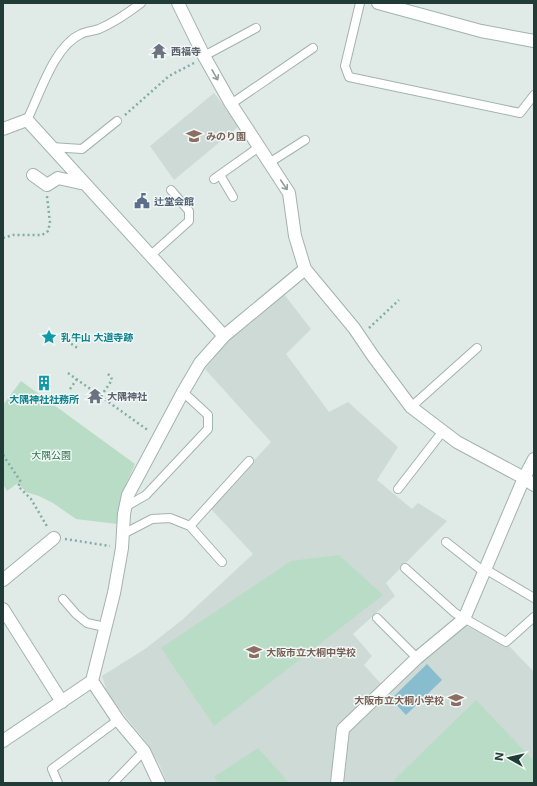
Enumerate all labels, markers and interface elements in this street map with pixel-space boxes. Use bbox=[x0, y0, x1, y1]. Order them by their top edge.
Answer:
temple icon: 西福寺 bbox=[150, 42, 168, 60]
place label: 西福寺 bbox=[171, 45, 201, 57]
one-way arrow bbox=[211, 69, 219, 81]
school or university icon: みのり園 bbox=[185, 127, 203, 145]
place label: みのり園 bbox=[206, 130, 246, 142]
one-way arrow bbox=[280, 179, 288, 190]
public building icon: 辻堂会館 bbox=[133, 192, 151, 210]
place label: 辻堂会館 bbox=[154, 195, 194, 207]
place icon: 乳牛山 大道寺跡 bbox=[40, 328, 58, 346]
place label: 乳牛山 大道寺跡 bbox=[61, 331, 133, 343]
building icon: 大隅神社社務所 bbox=[35, 374, 53, 392]
temple icon: 大隅神社 bbox=[86, 387, 104, 405]
place label: 大隅神社 bbox=[107, 390, 148, 402]
place label: 大隅神社社務所 bbox=[9, 393, 79, 405]
park label: 大隅公園 bbox=[31, 449, 71, 461]
school or university icon: 大阪市立大桐中学校 bbox=[245, 643, 263, 661]
place label: 大阪市立大桐中学校 bbox=[266, 646, 356, 658]
school or university icon: 大阪市立大桐小学校 bbox=[447, 691, 465, 709]
place label: 大阪市立大桐小学校 bbox=[354, 694, 444, 706]
north arrow bbox=[489, 738, 529, 778]
text: N bbox=[492, 751, 507, 762]

